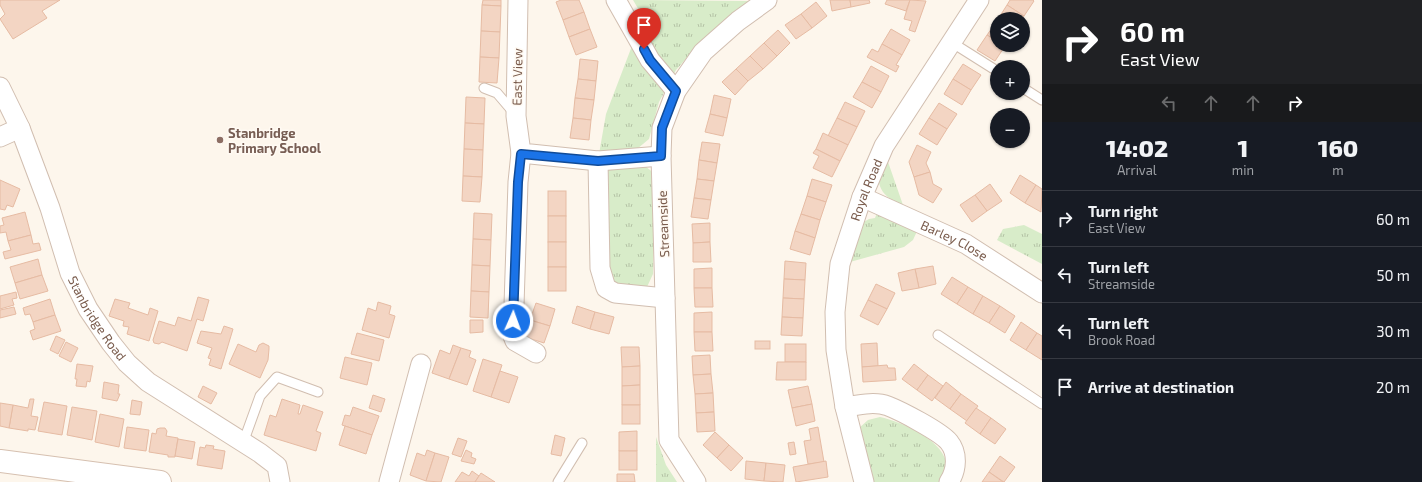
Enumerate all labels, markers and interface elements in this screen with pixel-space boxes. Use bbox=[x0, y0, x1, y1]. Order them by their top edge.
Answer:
pin bbox=[627, 8, 661, 49]
map controls bbox=[990, 12, 1030, 148]
button: layers bbox=[990, 12, 1030, 52]
icon: arrive bbox=[633, 14, 655, 36]
text: 60 m bbox=[1120, 14, 1185, 48]
icon: right bbox=[1054, 16, 1106, 68]
street label: East View bbox=[509, 48, 526, 106]
text: East View bbox=[1120, 48, 1199, 70]
button: + bbox=[990, 60, 1030, 100]
icon: left bbox=[1158, 92, 1180, 114]
icon: ahead bbox=[1200, 92, 1222, 114]
icon: ahead bbox=[1242, 92, 1264, 114]
icon: right bbox=[1284, 92, 1306, 114]
button: − bbox=[990, 108, 1030, 148]
place label: Stanbridge Primary School bbox=[228, 125, 322, 156]
text: 14:02 bbox=[1106, 133, 1168, 162]
text: 1 bbox=[1237, 133, 1248, 162]
text: 160 bbox=[1318, 133, 1358, 162]
marker: Stanbridge Primary School bbox=[215, 135, 225, 145]
street label: Royal Road bbox=[847, 156, 886, 223]
text: Arrival bbox=[1117, 162, 1157, 178]
text: min bbox=[1232, 162, 1254, 178]
text: m bbox=[1332, 162, 1344, 178]
street label: Streamside bbox=[654, 190, 672, 258]
text: Turn right bbox=[1088, 202, 1158, 220]
icon: right bbox=[1054, 208, 1076, 230]
text: 60 m bbox=[1376, 210, 1410, 228]
street label: Barley Close bbox=[918, 217, 991, 264]
text: East View bbox=[1088, 220, 1145, 236]
text: Turn left bbox=[1088, 258, 1149, 276]
icon: left bbox=[1054, 264, 1076, 286]
text: 50 m bbox=[1376, 266, 1410, 284]
street label: Stanbridge Road bbox=[65, 273, 130, 364]
text: Streamside bbox=[1088, 276, 1155, 292]
position arrow bbox=[492, 300, 534, 342]
text: Turn left bbox=[1088, 314, 1149, 332]
icon: left bbox=[1054, 320, 1076, 342]
text: 30 m bbox=[1376, 322, 1410, 340]
text: Brook Road bbox=[1088, 332, 1155, 348]
icon: arrive bbox=[1054, 376, 1076, 398]
text: Arrive at destination bbox=[1088, 378, 1234, 396]
text: 20 m bbox=[1376, 378, 1410, 396]

